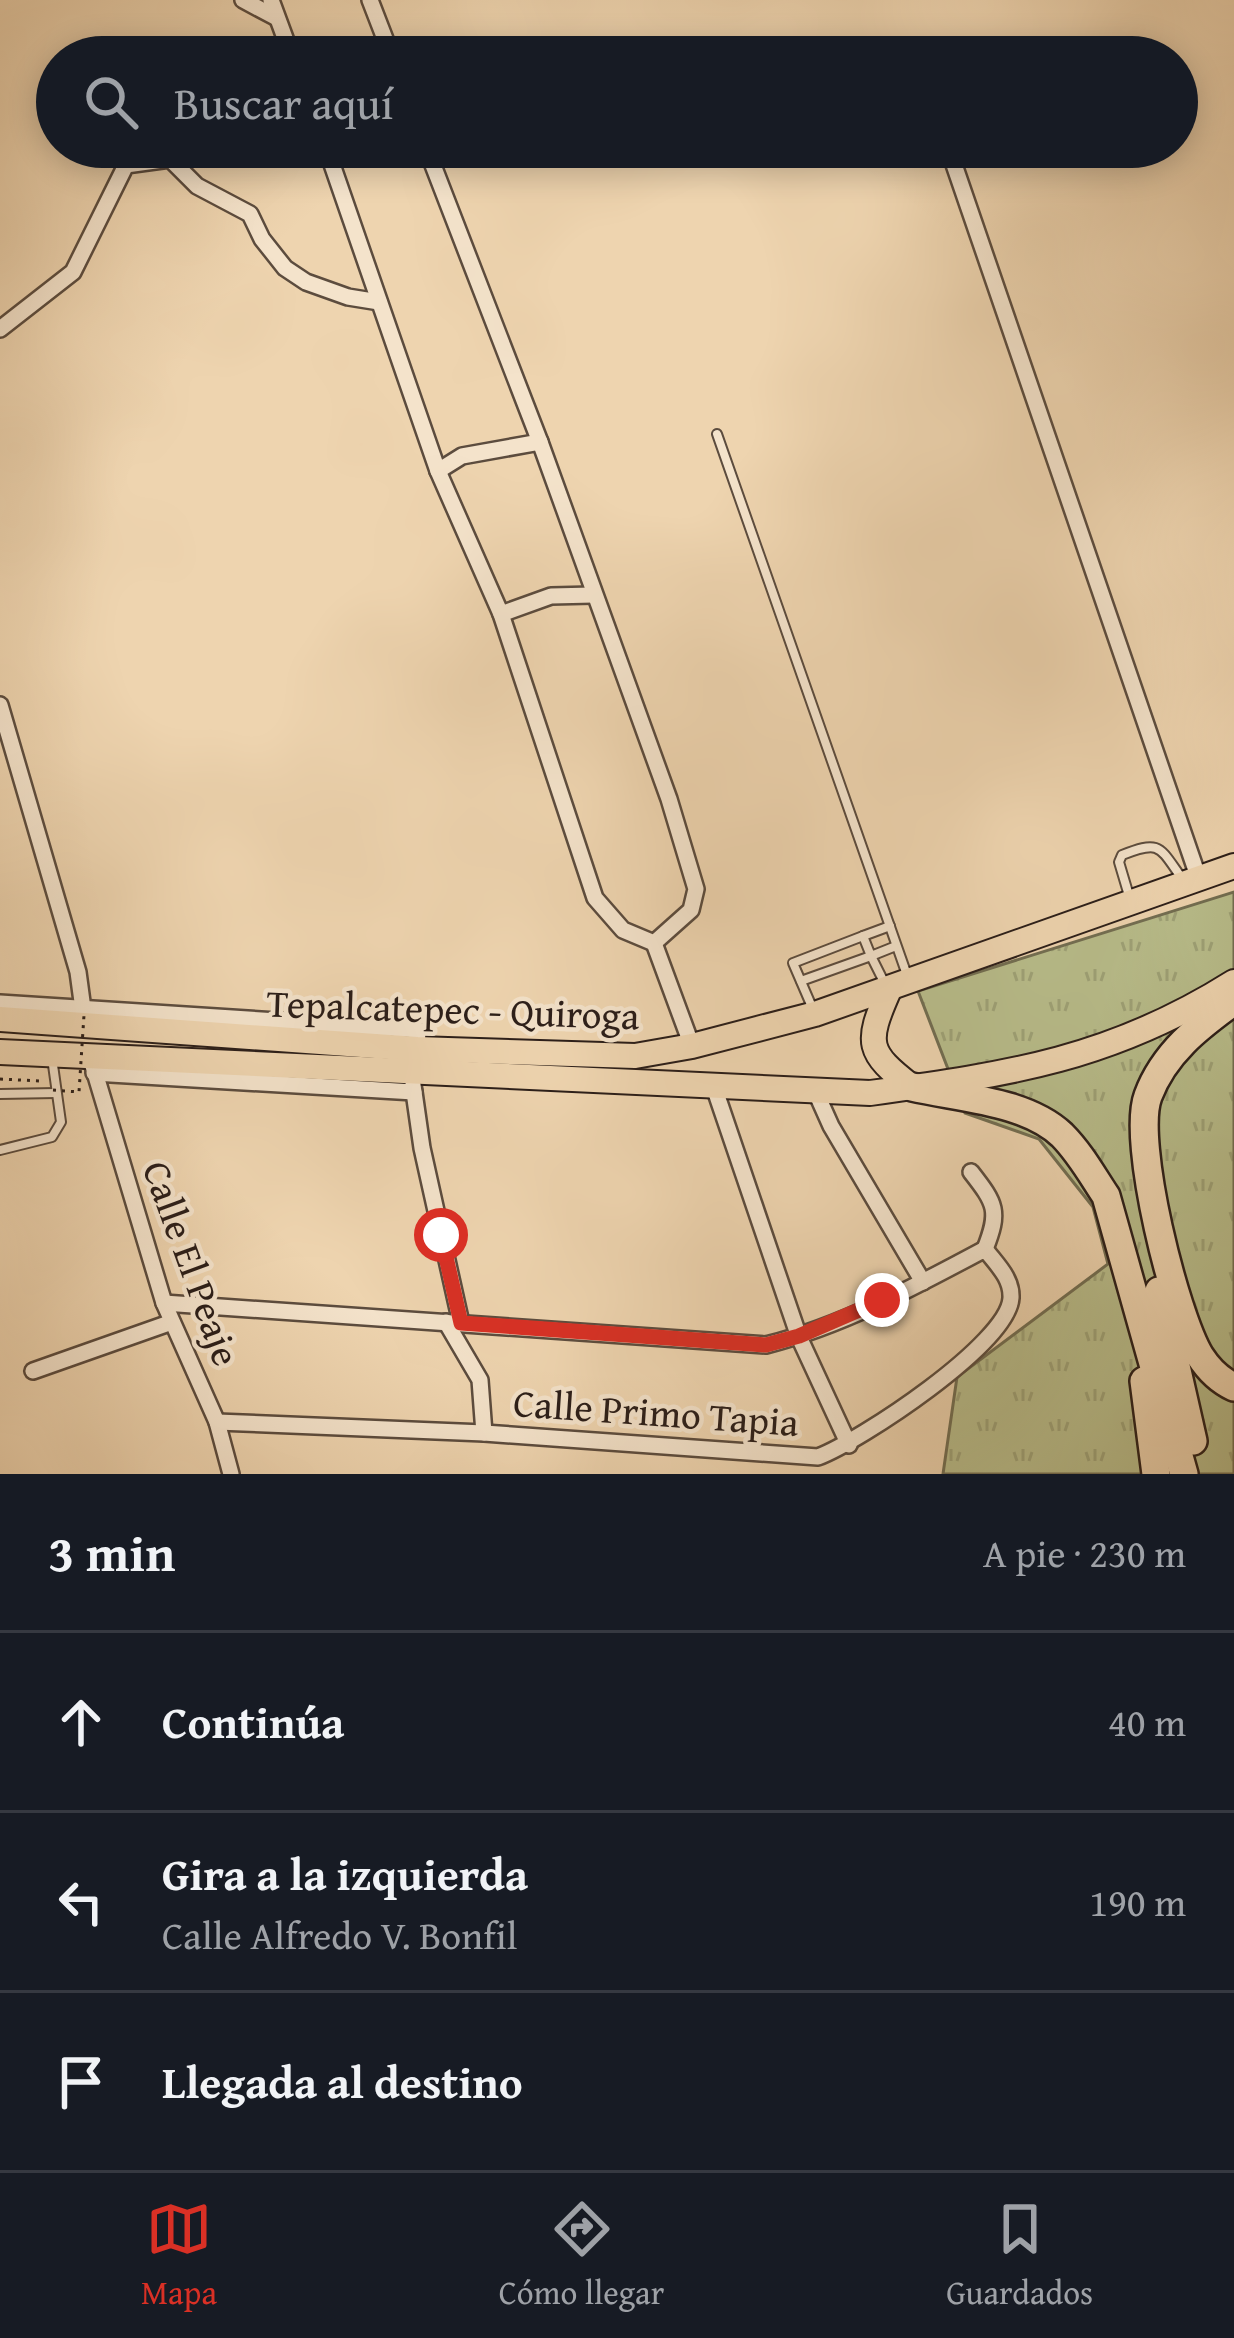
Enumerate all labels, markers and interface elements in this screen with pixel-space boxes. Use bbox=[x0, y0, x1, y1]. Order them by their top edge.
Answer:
search box bbox=[36, 36, 1198, 168]
icon: search bbox=[78, 69, 144, 135]
text: Buscar aquí bbox=[174, 70, 393, 135]
street label: Tepalcatepec - Quiroga bbox=[266, 974, 641, 1044]
street label: Calle El Peaje bbox=[129, 1152, 256, 1373]
route start bbox=[414, 1208, 468, 1262]
route end bbox=[855, 1273, 909, 1327]
street label: Calle Primo Tapia bbox=[511, 1373, 801, 1450]
text: 3 min bbox=[48, 1515, 175, 1590]
text: A pie · 230 m bbox=[983, 1524, 1186, 1581]
icon: ahead bbox=[48, 1689, 114, 1755]
text: Continúa bbox=[162, 1689, 344, 1754]
text: 40 m bbox=[1108, 1693, 1186, 1750]
text: Gira a la izquierda bbox=[162, 1841, 528, 1906]
icon: left bbox=[48, 1869, 114, 1935]
text: 190 m bbox=[1089, 1873, 1186, 1930]
text: Calle Alfredo V. Bonfil bbox=[162, 1906, 518, 1963]
icon: arrive bbox=[48, 2049, 114, 2115]
text: Llegada al destino bbox=[162, 2049, 523, 2114]
tab: Mapa bbox=[141, 2196, 217, 2316]
tab: Cómo llegar bbox=[499, 2196, 664, 2316]
tab: Guardados bbox=[946, 2196, 1093, 2316]

